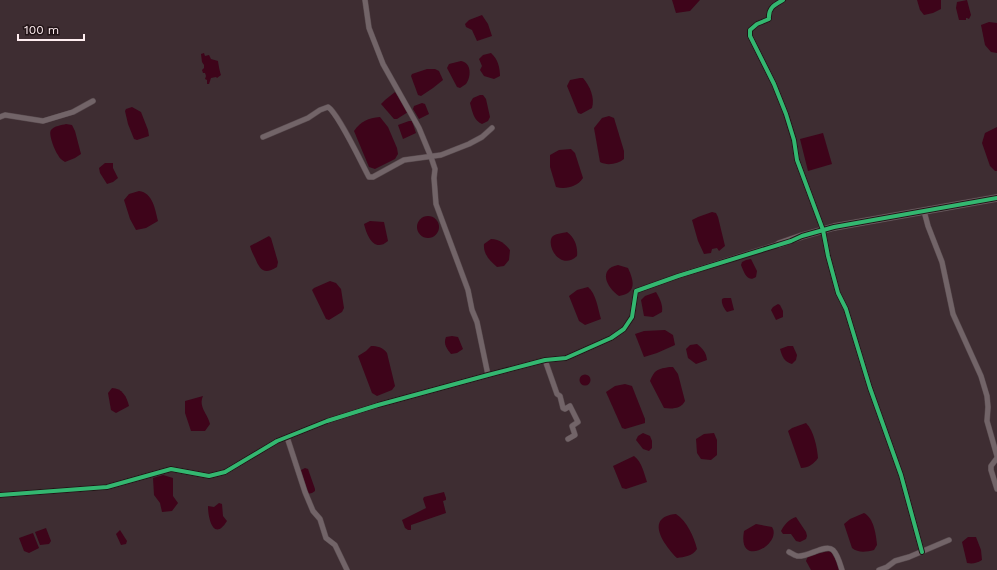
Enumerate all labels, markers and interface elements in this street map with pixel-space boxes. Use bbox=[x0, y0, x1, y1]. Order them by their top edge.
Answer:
scale bar bbox=[18, 16, 84, 42]
text: 100 m bbox=[24, 23, 59, 37]

